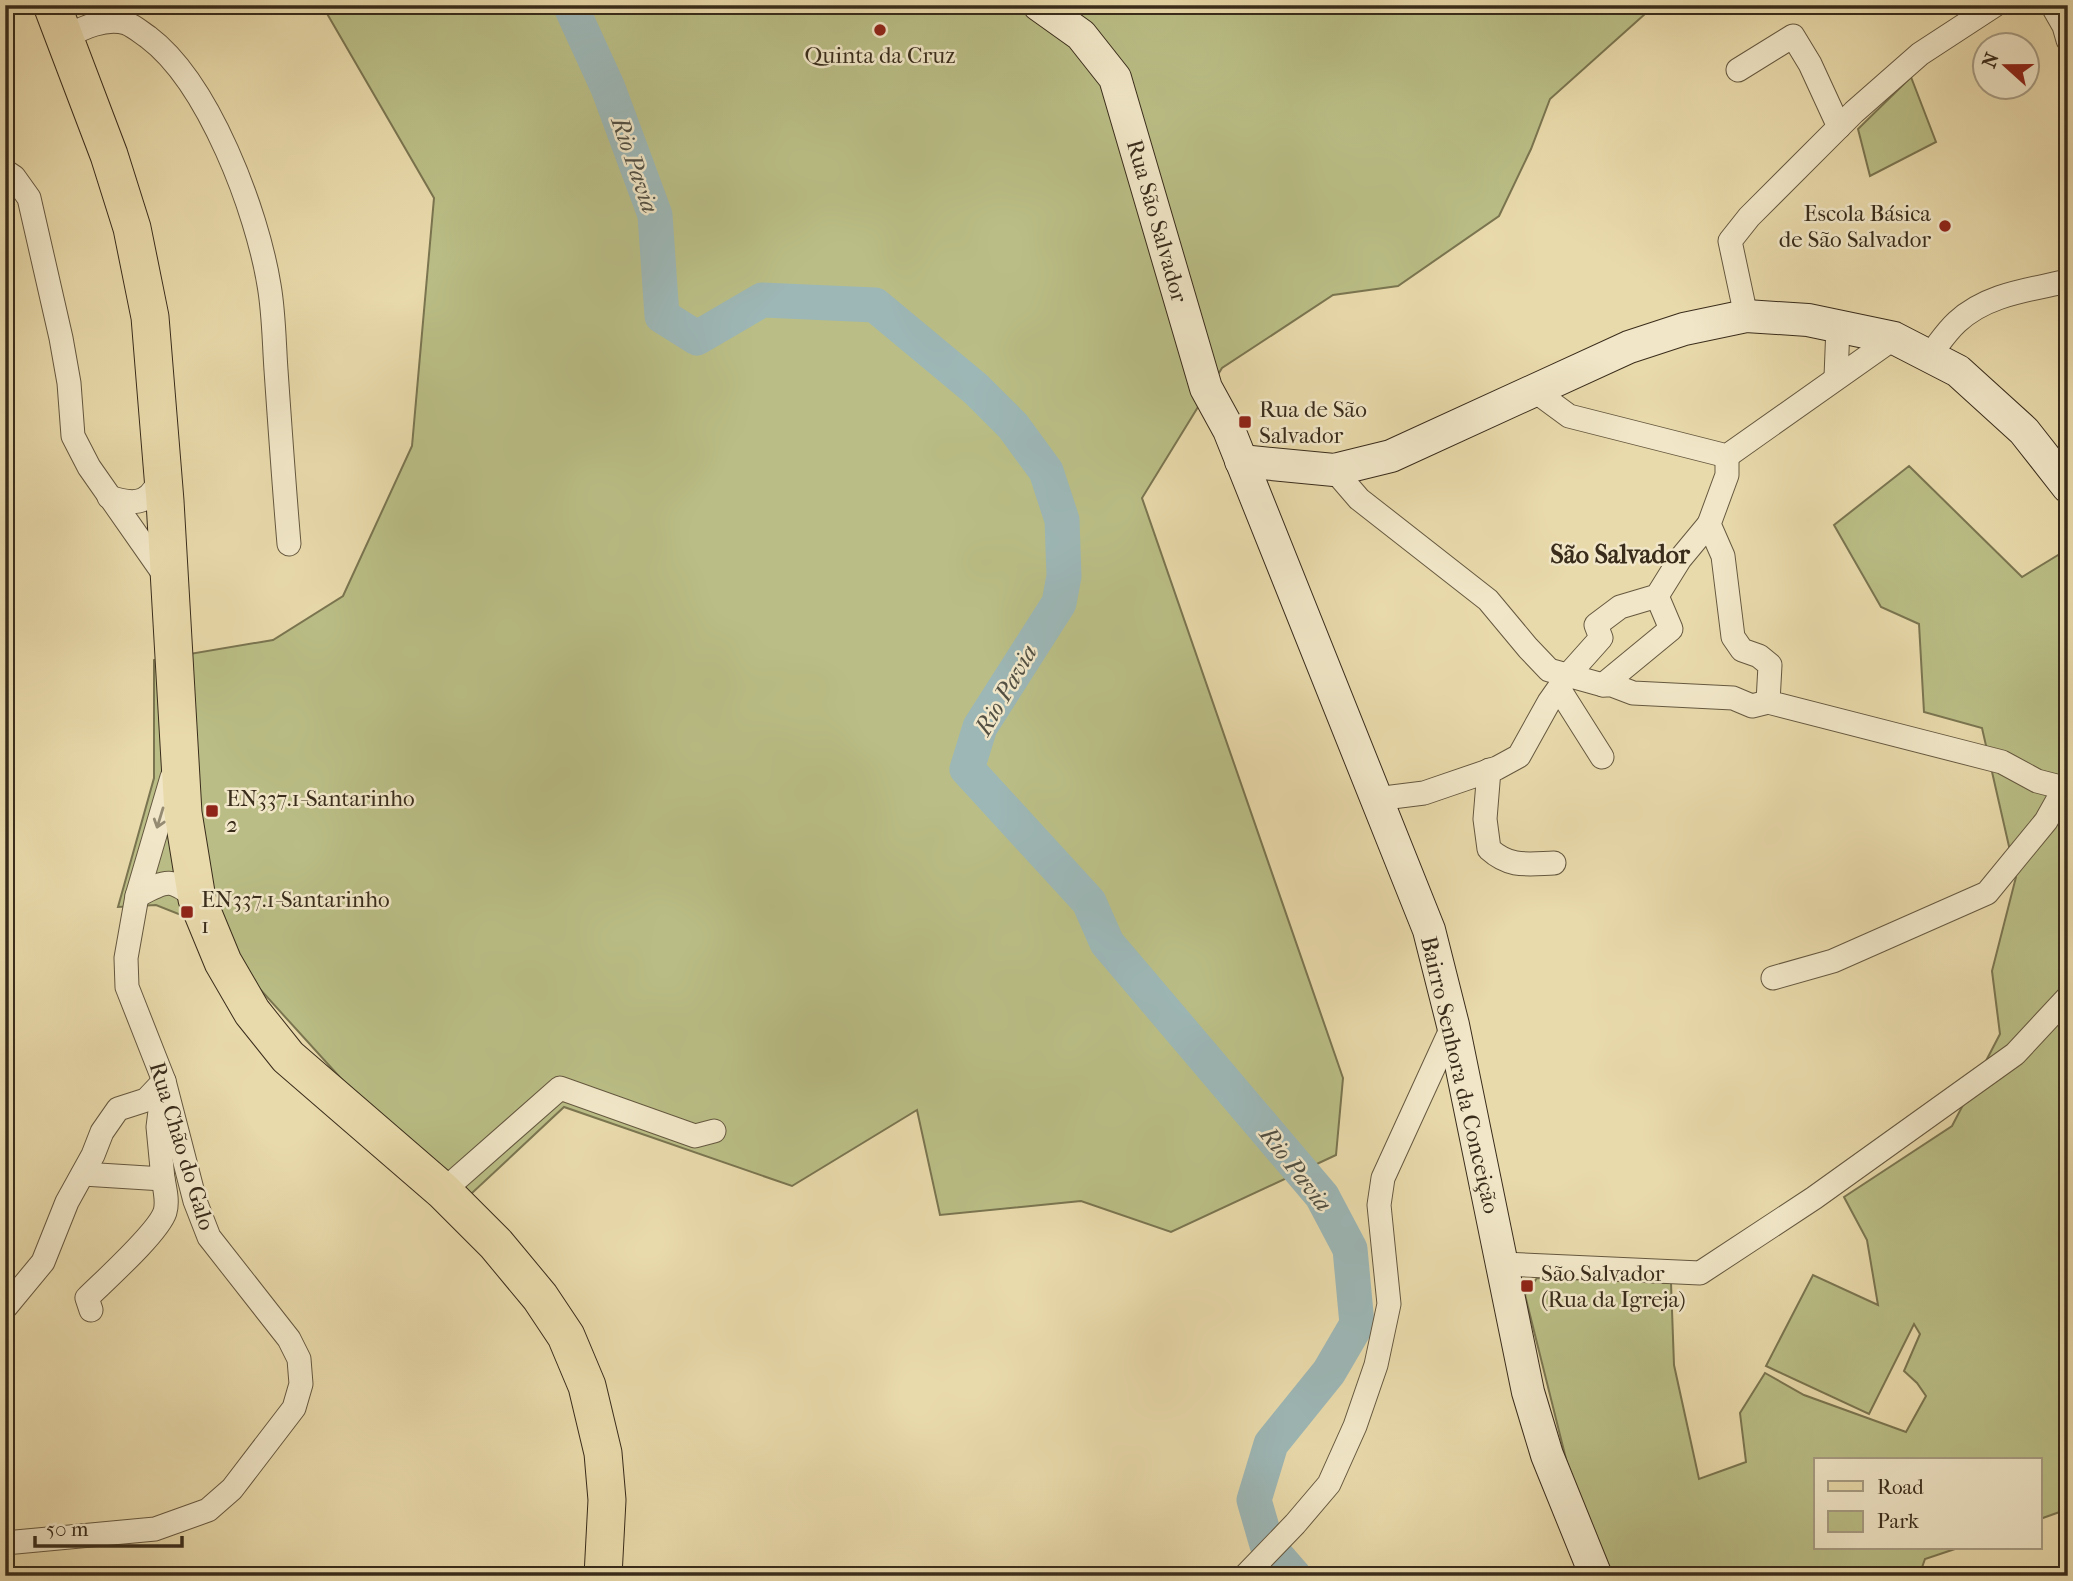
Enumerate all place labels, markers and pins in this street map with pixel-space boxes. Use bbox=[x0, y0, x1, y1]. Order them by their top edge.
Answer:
marker: Quinta da Cruz bbox=[872, 22, 888, 38]
place label: Quinta da Cruz bbox=[804, 42, 956, 69]
place label: Escola Básica de São Salvador bbox=[1779, 200, 1931, 253]
marker: Escola Básica de São Salvador bbox=[1937, 218, 1953, 234]
place label: Rua de São Salvador bbox=[1259, 396, 1367, 449]
marker: Rua de São Salvador bbox=[1237, 414, 1253, 430]
place label: EN337.1-Santarinho 2 bbox=[226, 785, 415, 838]
marker: EN337.1-Santarinho 2 bbox=[204, 803, 220, 819]
place label: EN337.1-Santarinho 1 bbox=[201, 886, 390, 939]
marker: EN337.1-Santarinho 1 bbox=[179, 904, 195, 920]
place label: São Salvador (Rua da Igreja) bbox=[1541, 1260, 1686, 1313]
marker: São Salvador (Rua da Igreja) bbox=[1519, 1278, 1535, 1294]

